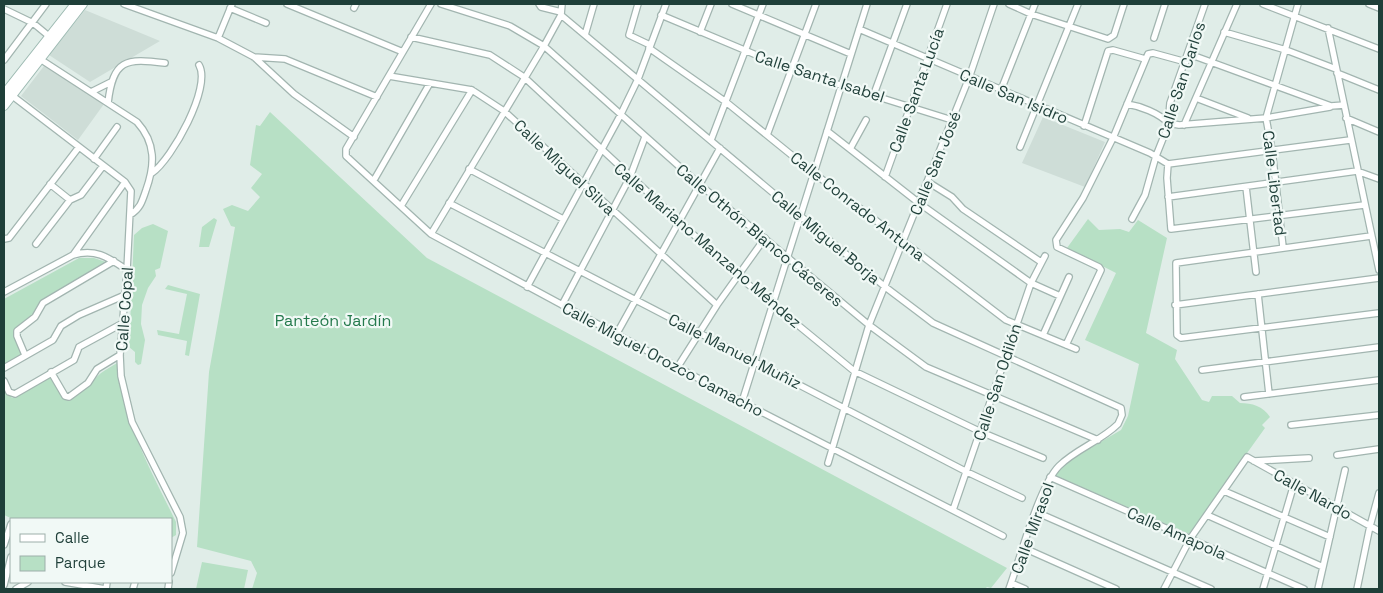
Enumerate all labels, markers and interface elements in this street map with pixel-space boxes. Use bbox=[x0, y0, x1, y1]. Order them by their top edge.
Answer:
street label: Calle San Carlos bbox=[1153, 19, 1210, 141]
street label: Calle Santa Lucía bbox=[884, 25, 949, 155]
street label: Calle Santa Isabel bbox=[752, 46, 887, 107]
street label: Calle San Isidro bbox=[956, 64, 1071, 129]
street label: Calle San José bbox=[905, 108, 966, 218]
street label: Calle Miguel Silva bbox=[509, 115, 620, 220]
street label: Calle Libertad bbox=[1258, 129, 1291, 237]
street label: Calle Conrado Antuna bbox=[786, 147, 929, 266]
street label: Calle Mariano Manzano Méndez bbox=[609, 158, 806, 333]
street label: Calle Othón Blanco Cáceres bbox=[672, 159, 847, 311]
street label: Calle Miguel Borja bbox=[767, 186, 884, 289]
street label: Calle Copal bbox=[111, 266, 138, 352]
street label: Calle Miguel Orozco Camacho bbox=[558, 297, 767, 422]
street label: Calle Manuel Muñiz bbox=[665, 309, 805, 394]
park label: Panteón Jardín bbox=[275, 310, 391, 331]
street label: Calle San Odilón bbox=[969, 321, 1026, 444]
street label: Calle Nardo bbox=[1270, 464, 1356, 525]
street label: Calle Mirasol bbox=[1006, 480, 1059, 577]
street label: Calle Amapola bbox=[1124, 502, 1230, 565]
legend bbox=[10, 518, 172, 583]
text: Calle bbox=[55, 528, 90, 547]
text: Parque bbox=[55, 553, 106, 572]

